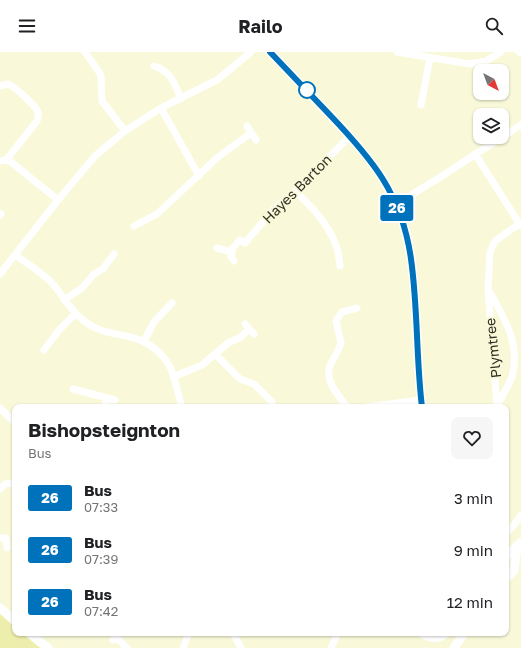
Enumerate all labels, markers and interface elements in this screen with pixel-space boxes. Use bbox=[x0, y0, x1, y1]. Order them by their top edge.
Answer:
icon: menu bbox=[16, 15, 38, 37]
text: Railo bbox=[238, 15, 283, 37]
icon: search bbox=[483, 15, 505, 37]
north arrow bbox=[473, 64, 509, 100]
map controls bbox=[473, 64, 509, 144]
unlabelled marker bbox=[298, 81, 316, 99]
button: layers bbox=[473, 108, 509, 144]
street label: Hayes Barton bbox=[259, 151, 335, 227]
line badge: 26 bbox=[379, 195, 415, 221]
text: 26 bbox=[388, 199, 406, 216]
street label: Plymtree bbox=[481, 317, 504, 379]
button: heart bbox=[451, 417, 493, 459]
text: Bishopsteignton bbox=[28, 418, 180, 441]
text: Bus bbox=[28, 445, 51, 461]
text: Bus bbox=[84, 481, 112, 499]
text: 26 bbox=[41, 489, 59, 506]
text: 3 min bbox=[454, 489, 493, 507]
text: 07:33 bbox=[84, 499, 118, 515]
text: Bus bbox=[84, 533, 112, 551]
text: 26 bbox=[41, 541, 59, 558]
text: 9 min bbox=[454, 541, 493, 559]
text: 07:39 bbox=[84, 551, 118, 567]
text: Bus bbox=[84, 585, 112, 603]
text: 26 bbox=[41, 593, 59, 610]
text: 12 min bbox=[447, 593, 493, 611]
text: 07:42 bbox=[84, 603, 118, 619]

